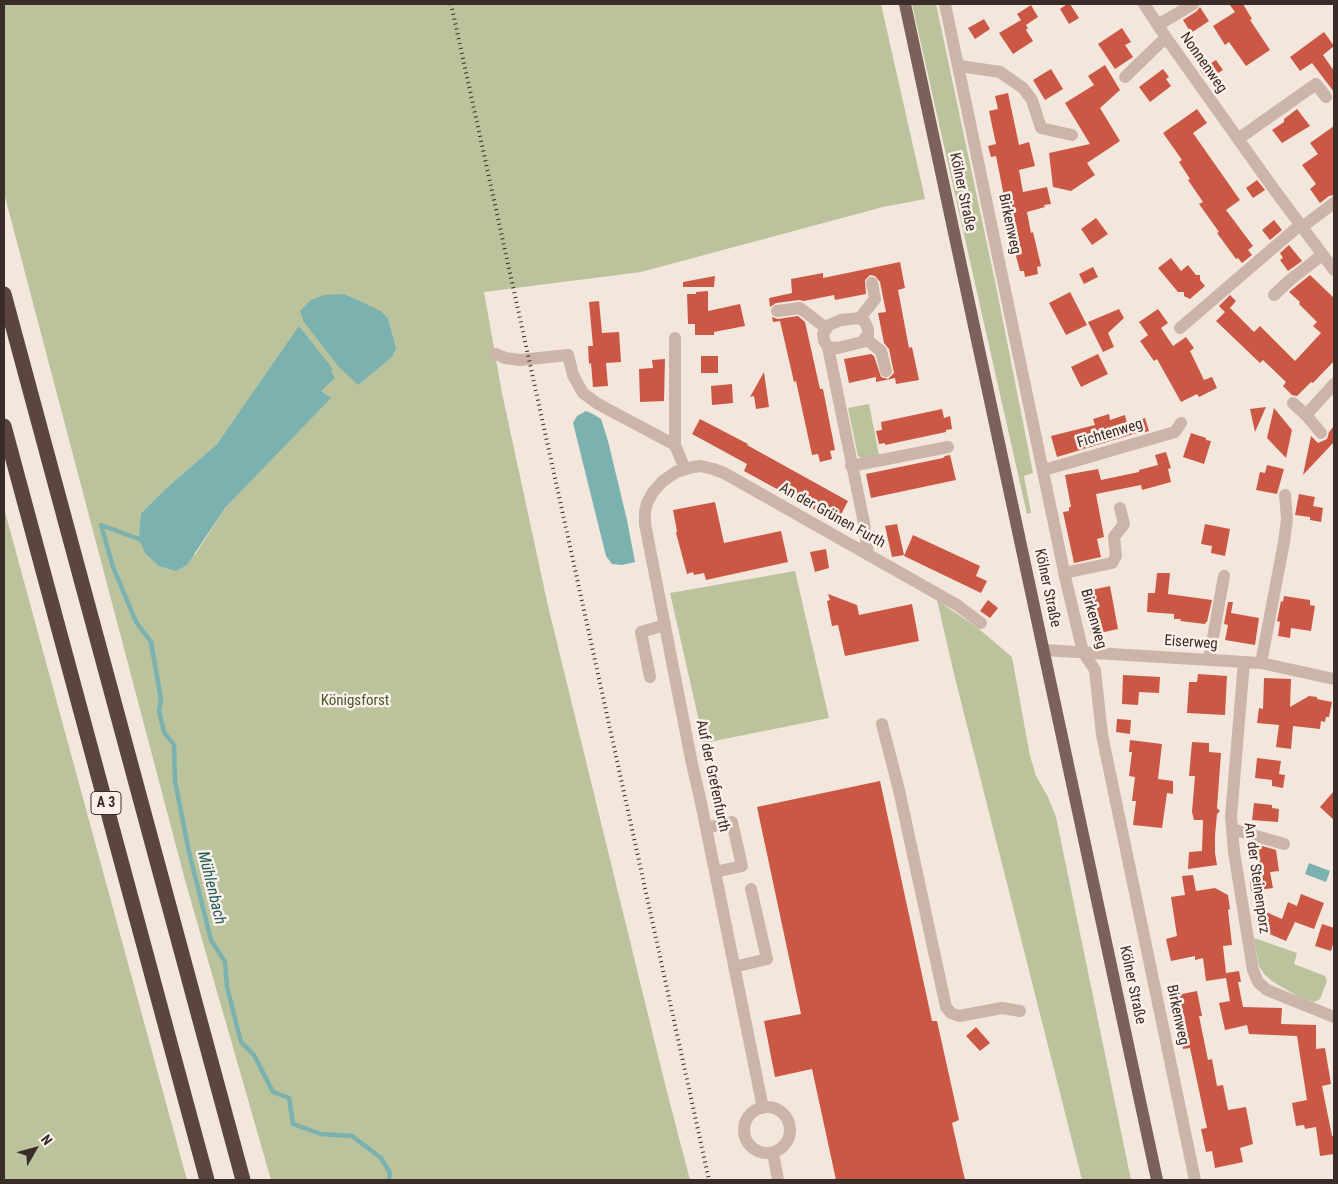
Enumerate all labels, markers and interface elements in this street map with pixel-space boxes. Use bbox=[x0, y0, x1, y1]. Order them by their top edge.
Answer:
street label: Nonnenweg bbox=[1176, 29, 1230, 97]
street label: Kölner Straße bbox=[945, 151, 979, 233]
street label: Birkenweg bbox=[994, 192, 1024, 256]
street label: Fichtenweg bbox=[1075, 415, 1145, 453]
street label: An der Grünen Furth bbox=[776, 479, 888, 553]
street label: Kölner Straße bbox=[1030, 547, 1064, 629]
street label: Birkenweg bbox=[1076, 587, 1110, 651]
street label: Eiserweg bbox=[1164, 632, 1218, 654]
park label: Königsforst bbox=[321, 692, 389, 710]
street label: Auf der Grefenfurth bbox=[691, 718, 733, 834]
road number: A 3 bbox=[91, 791, 121, 814]
street label: An der Steinenporz bbox=[1239, 821, 1273, 935]
water label: Mühlenbach bbox=[193, 849, 229, 927]
street label: Kölner Straße bbox=[1115, 944, 1149, 1026]
street label: Birkenweg bbox=[1162, 983, 1192, 1047]
north arrow bbox=[10, 1124, 60, 1174]
text: N bbox=[38, 1131, 56, 1148]

